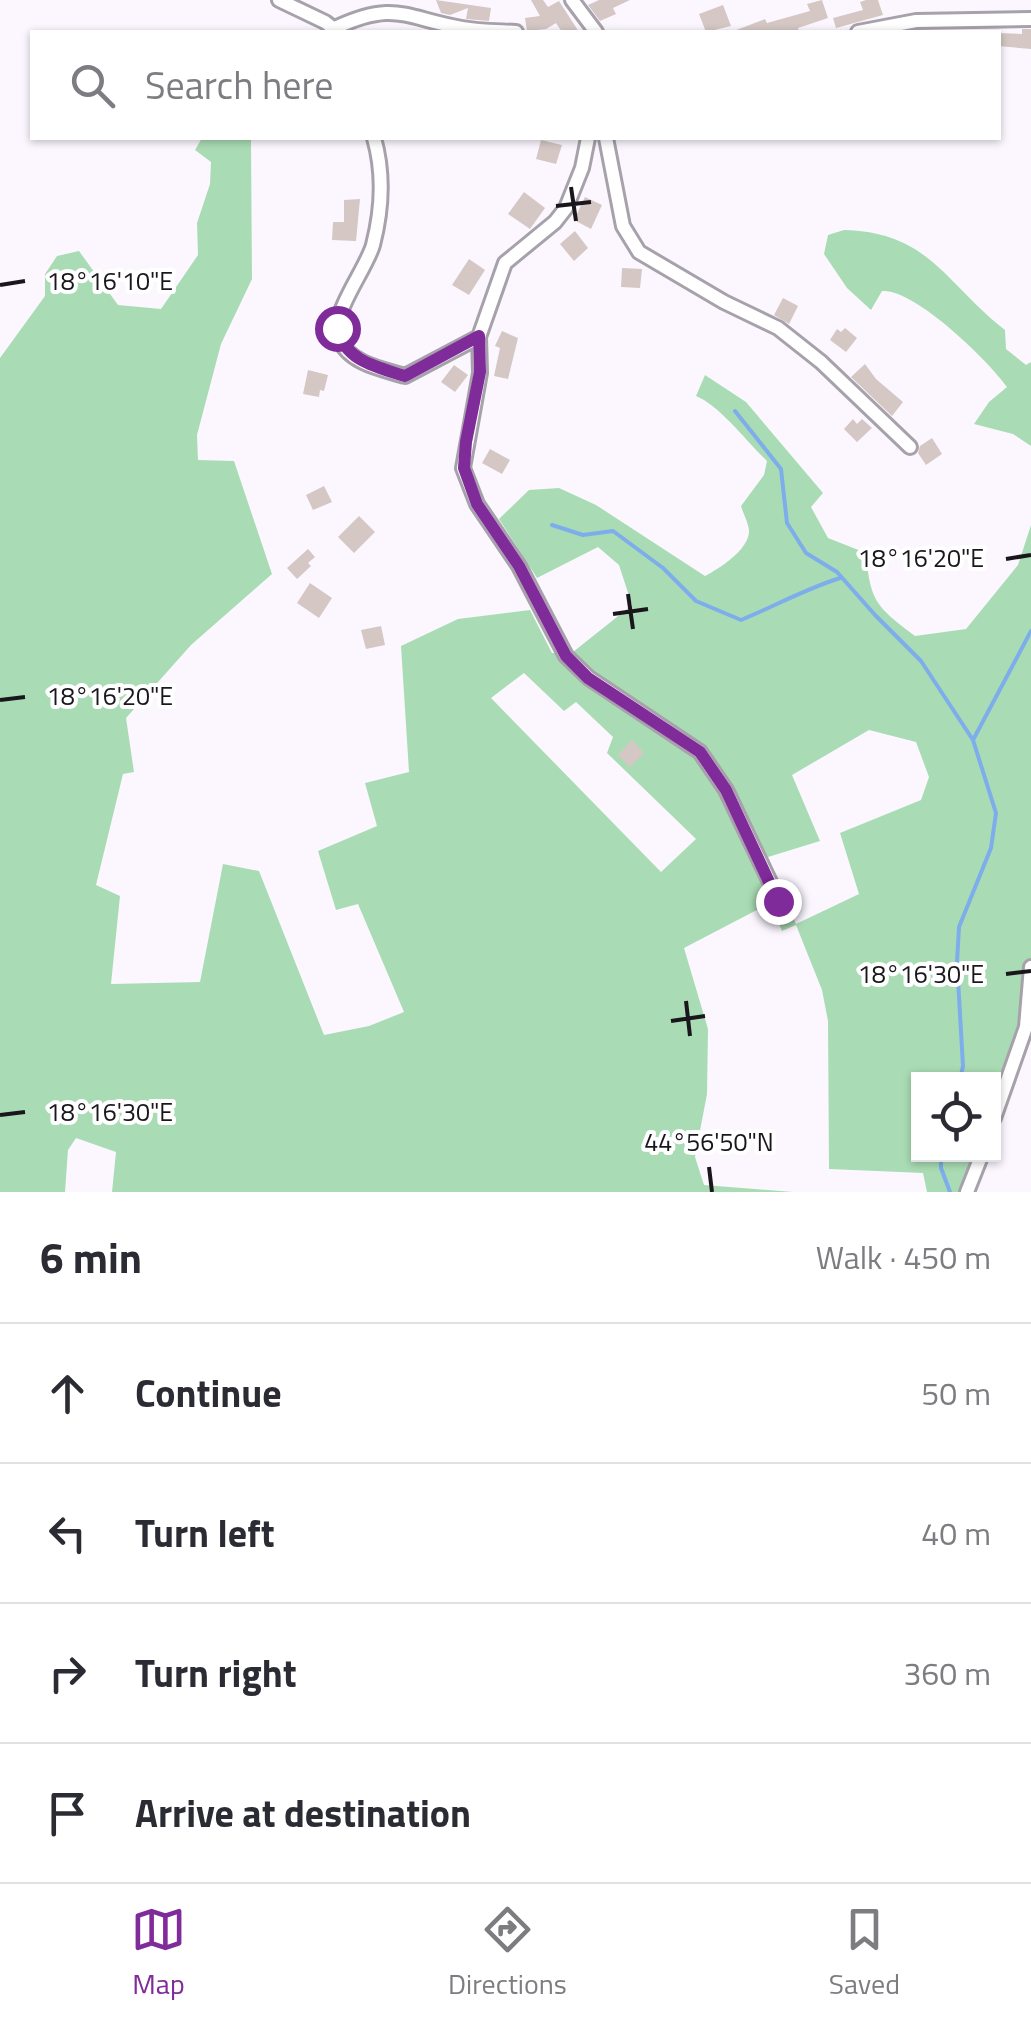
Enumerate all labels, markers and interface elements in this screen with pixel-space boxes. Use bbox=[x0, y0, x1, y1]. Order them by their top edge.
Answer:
search box bbox=[30, 30, 1001, 140]
text: Search here bbox=[145, 56, 333, 114]
icon: search bbox=[65, 58, 120, 113]
text: 18°16'10"E bbox=[47, 262, 173, 300]
route start bbox=[315, 306, 361, 352]
text: 18°16'20"E bbox=[858, 539, 984, 577]
text: 18°16'20"E bbox=[47, 677, 173, 715]
route end bbox=[756, 879, 802, 925]
text: 18°16'30"E bbox=[858, 955, 984, 993]
map controls bbox=[911, 1072, 1001, 1162]
button: locate bbox=[911, 1072, 1001, 1162]
text: 18°16'30"E bbox=[47, 1093, 173, 1131]
text: 44°56'50"N bbox=[644, 1123, 774, 1161]
text: 6 min bbox=[40, 1225, 142, 1289]
text: Walk · 450 m bbox=[816, 1233, 991, 1281]
text: Continue bbox=[135, 1364, 282, 1422]
icon: ahead bbox=[40, 1366, 95, 1421]
text: 50 m bbox=[921, 1369, 991, 1417]
text: Turn left bbox=[135, 1504, 275, 1562]
icon: left bbox=[40, 1506, 95, 1561]
text: 40 m bbox=[921, 1509, 991, 1557]
text: Turn right bbox=[135, 1644, 297, 1702]
icon: right bbox=[40, 1646, 95, 1701]
text: 360 m bbox=[903, 1649, 991, 1697]
text: Arrive at destination bbox=[135, 1784, 471, 1842]
icon: arrive bbox=[40, 1786, 95, 1841]
tab: Map bbox=[131, 1902, 186, 2005]
tab: Directions bbox=[448, 1902, 567, 2005]
tab: Saved bbox=[829, 1902, 900, 2005]

